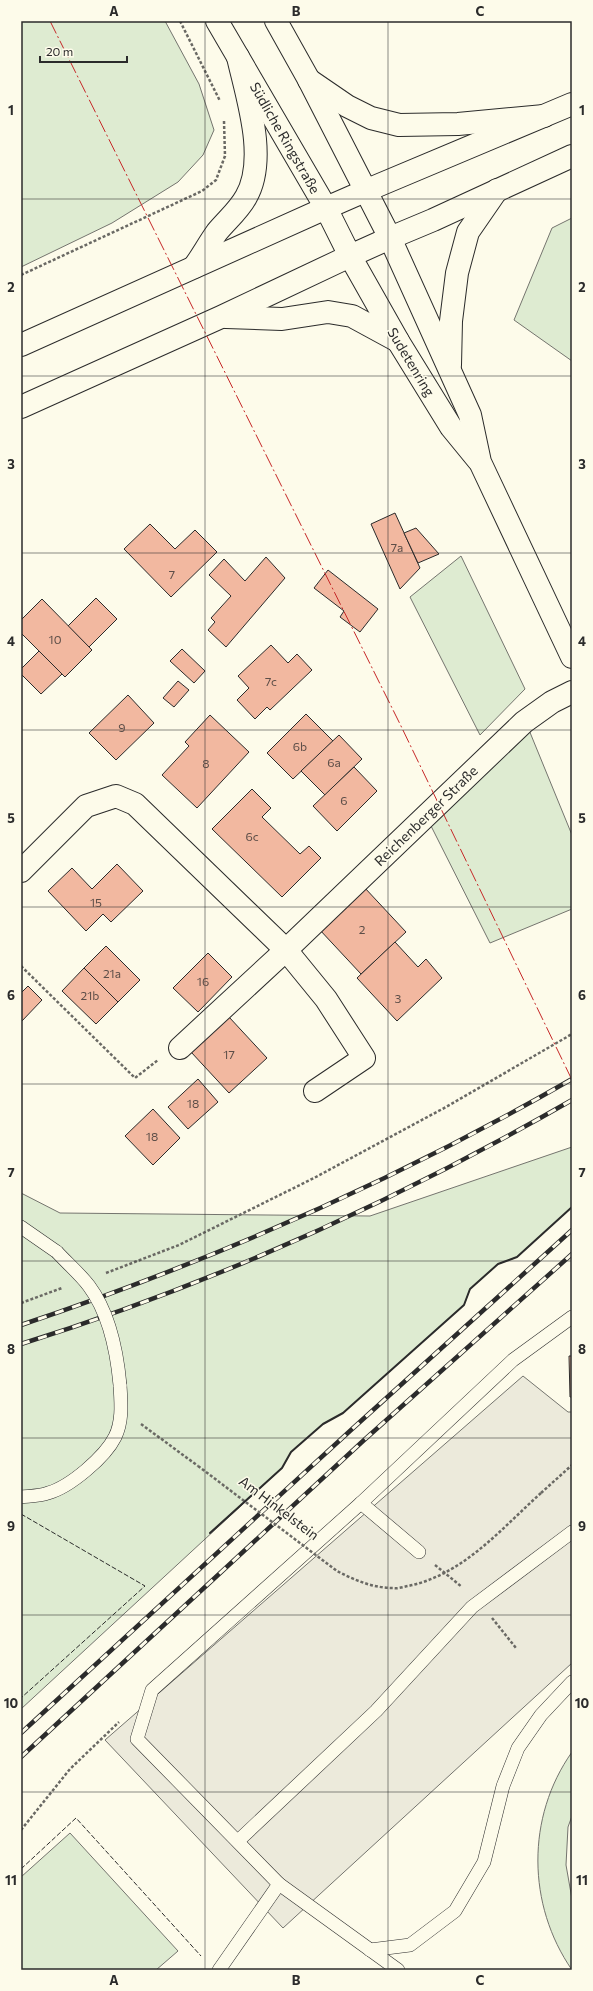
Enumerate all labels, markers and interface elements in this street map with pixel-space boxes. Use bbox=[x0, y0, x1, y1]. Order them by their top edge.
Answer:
text: A bbox=[109, 3, 119, 19]
text: B bbox=[292, 3, 301, 19]
text: C bbox=[476, 3, 485, 19]
scale bar bbox=[40, 38, 127, 64]
text: 20 m bbox=[46, 44, 73, 58]
street label: Südliche Ringstraße bbox=[247, 79, 324, 196]
text: 1 bbox=[8, 102, 14, 118]
text: 1 bbox=[579, 102, 585, 118]
text: 2 bbox=[7, 279, 15, 295]
text: 2 bbox=[578, 279, 586, 295]
street label: Sudetenring bbox=[384, 324, 439, 400]
text: 3 bbox=[7, 456, 15, 472]
text: 3 bbox=[578, 456, 586, 472]
house number: 7a bbox=[391, 540, 403, 554]
house number: 7 bbox=[169, 567, 175, 581]
house number: 10 bbox=[49, 632, 62, 646]
text: 4 bbox=[7, 633, 15, 649]
text: 4 bbox=[578, 633, 586, 649]
house number: 7c bbox=[265, 674, 277, 688]
house number: 9 bbox=[118, 720, 126, 734]
house number: 6b bbox=[293, 739, 307, 753]
house number: 6a bbox=[327, 755, 341, 769]
house number: 8 bbox=[202, 756, 210, 770]
street label: Reichenberger Straße bbox=[370, 762, 481, 869]
house number: 6 bbox=[340, 793, 348, 807]
text: 5 bbox=[7, 810, 15, 826]
text: 5 bbox=[578, 810, 586, 826]
house number: 6c bbox=[245, 829, 259, 843]
house number: 15 bbox=[90, 895, 102, 909]
house number: 2 bbox=[359, 922, 366, 936]
house number: 21a bbox=[103, 966, 121, 980]
house number: 16 bbox=[197, 974, 209, 988]
text: 6 bbox=[7, 987, 15, 1003]
text: 6 bbox=[578, 987, 586, 1003]
house number: 21b bbox=[81, 988, 99, 1002]
house number: 3 bbox=[395, 991, 402, 1005]
house number: 17 bbox=[223, 1047, 235, 1061]
house number: 18 bbox=[187, 1096, 199, 1110]
house number: 18 bbox=[146, 1129, 158, 1143]
text: 7 bbox=[7, 1164, 15, 1180]
text: 7 bbox=[578, 1164, 586, 1180]
text: 8 bbox=[7, 1341, 15, 1357]
text: 8 bbox=[578, 1341, 586, 1357]
street label: Am Hinkelstein bbox=[236, 1472, 323, 1543]
text: 9 bbox=[7, 1518, 15, 1534]
text: 9 bbox=[578, 1518, 586, 1534]
text: 10 bbox=[4, 1695, 19, 1711]
text: 10 bbox=[575, 1695, 590, 1711]
text: 11 bbox=[5, 1872, 17, 1888]
text: 11 bbox=[576, 1872, 588, 1888]
text: A bbox=[109, 1972, 119, 1988]
text: B bbox=[292, 1972, 301, 1988]
text: C bbox=[476, 1972, 485, 1988]

